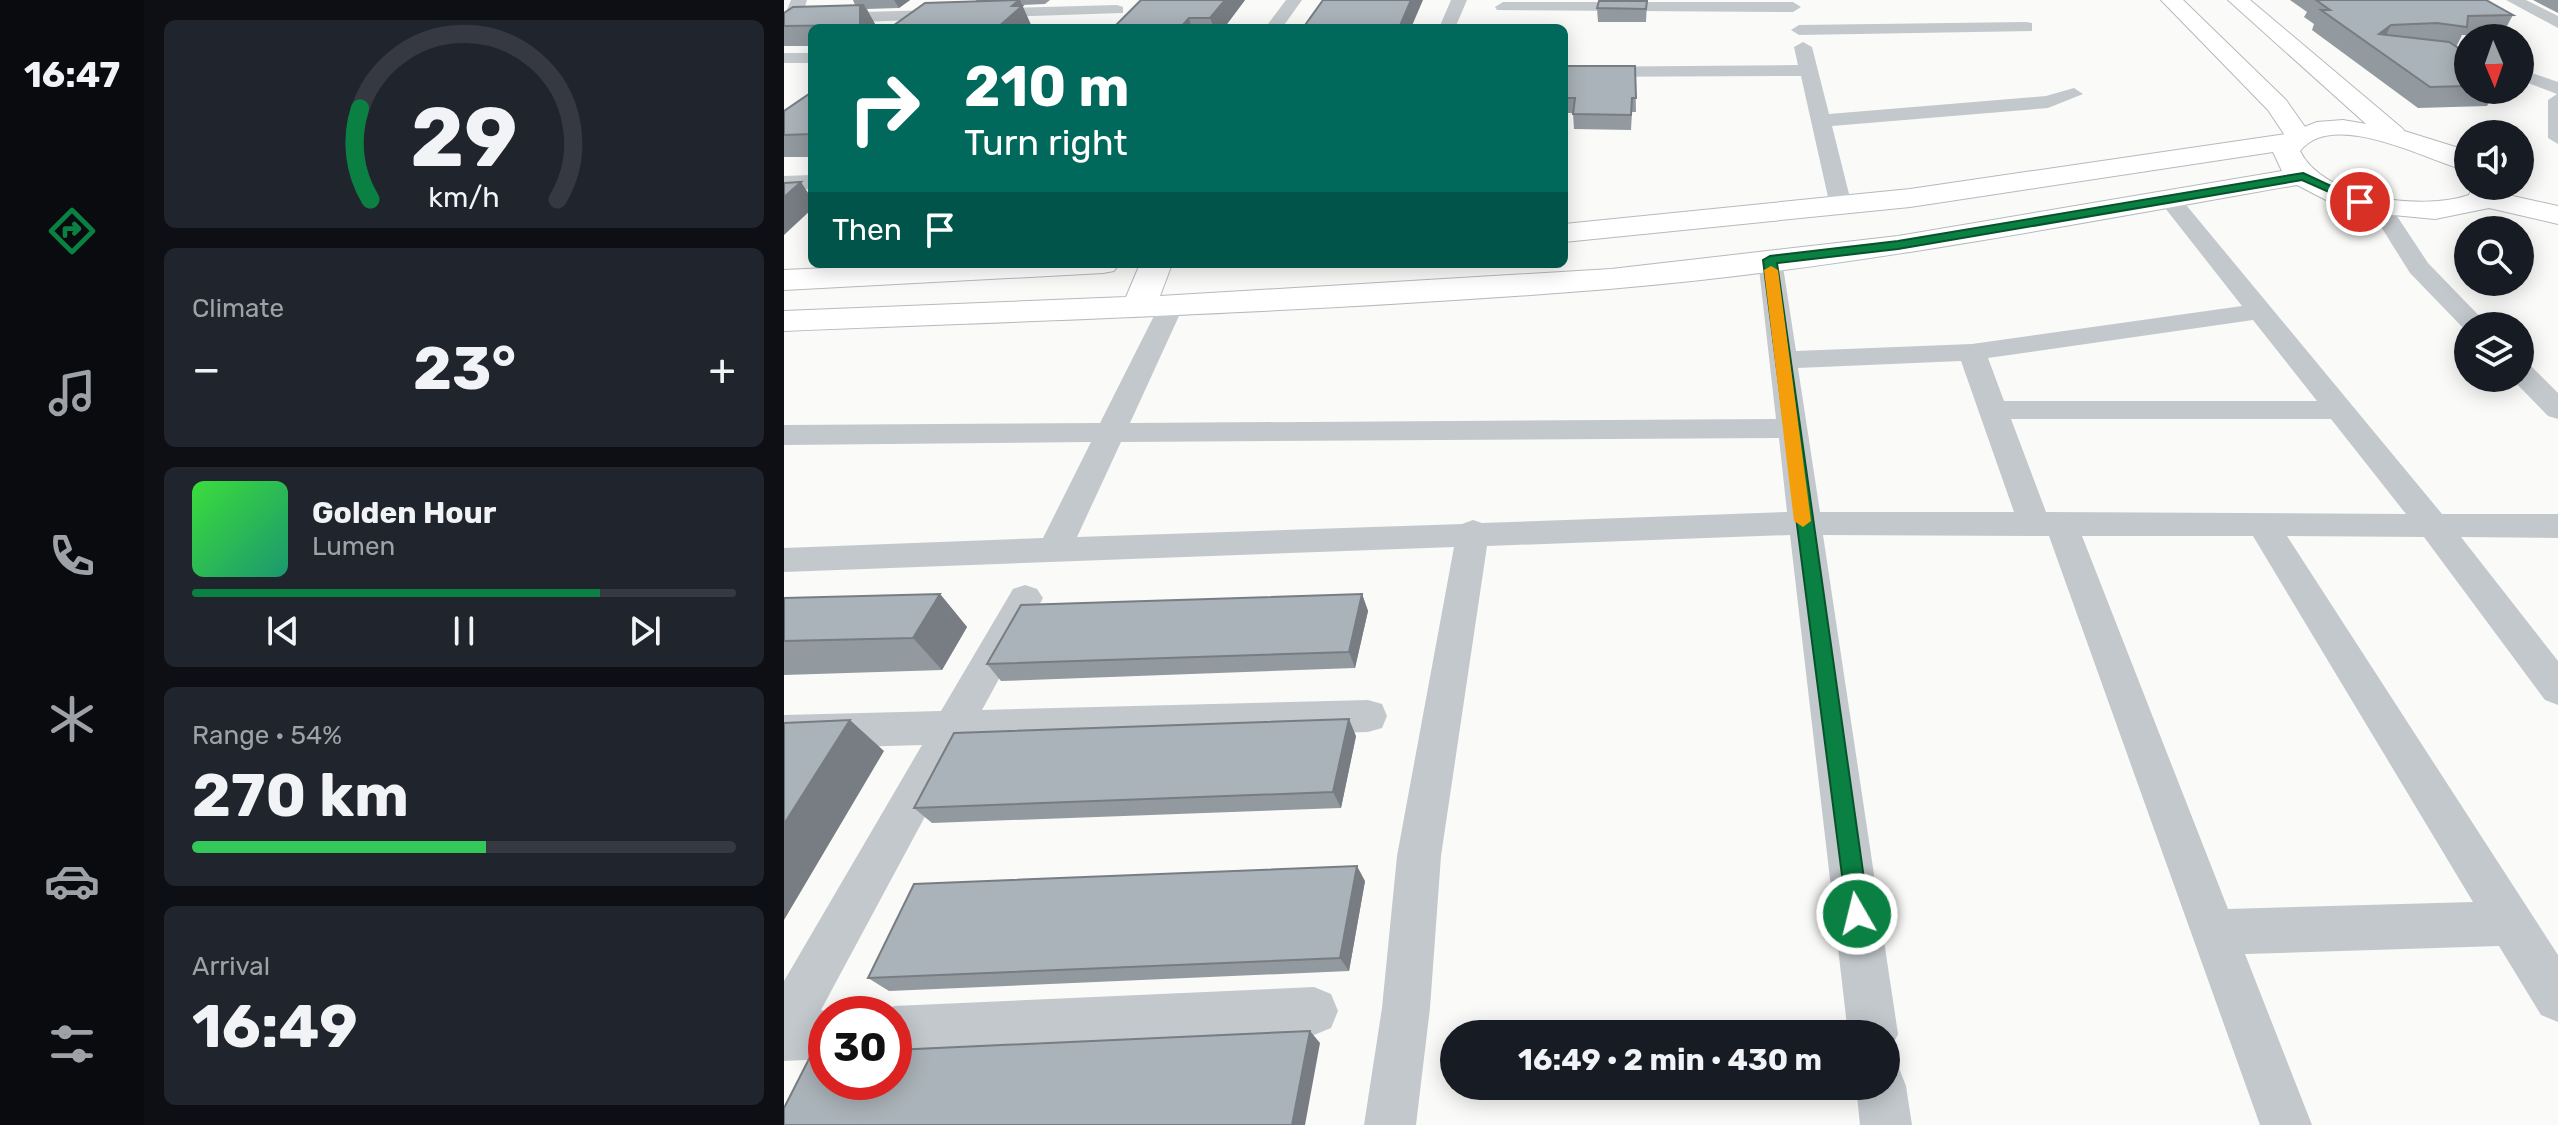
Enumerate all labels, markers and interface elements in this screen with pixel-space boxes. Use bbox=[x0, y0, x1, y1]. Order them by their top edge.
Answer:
north arrow bbox=[2454, 24, 2534, 104]
map controls bbox=[2454, 24, 2534, 392]
text: 16:47 bbox=[24, 53, 120, 96]
text: 210 m bbox=[964, 54, 1130, 120]
icon: right bbox=[832, 56, 936, 160]
text: 29 bbox=[410, 88, 518, 187]
button: sound bbox=[2454, 120, 2534, 200]
text: Turn right bbox=[964, 121, 1128, 164]
pin bbox=[2326, 168, 2394, 236]
text: km/h bbox=[428, 180, 500, 214]
icon: arrive bbox=[2338, 180, 2382, 224]
icon: directions bbox=[44, 203, 100, 259]
icon: arrive bbox=[918, 208, 962, 252]
text: Then bbox=[832, 212, 902, 248]
button: search bbox=[2454, 216, 2534, 296]
text: Climate bbox=[192, 293, 284, 324]
button: layers bbox=[2454, 312, 2534, 392]
text: 23° bbox=[413, 333, 516, 404]
text: − bbox=[192, 343, 221, 395]
text: + bbox=[709, 343, 736, 395]
icon: music bbox=[44, 365, 100, 421]
text: Golden Hour bbox=[312, 495, 496, 531]
icon: phone bbox=[44, 528, 100, 584]
text: Lumen bbox=[312, 531, 395, 562]
icon: previous bbox=[261, 609, 305, 653]
icon: pause bbox=[442, 609, 486, 653]
icon: next bbox=[623, 609, 667, 653]
icon: climate bbox=[44, 691, 100, 747]
text: Range · 54% bbox=[192, 720, 342, 751]
text: 270 km bbox=[192, 760, 409, 831]
icon: car bbox=[44, 853, 100, 909]
position arrow bbox=[1815, 872, 1899, 956]
text: Arrival bbox=[192, 951, 270, 982]
text: 16:49 bbox=[192, 991, 358, 1062]
speed limit sign: 30 bbox=[808, 996, 912, 1100]
icon: filters bbox=[44, 1016, 100, 1072]
text: 16:49 · 2 min · 430 m bbox=[1518, 1042, 1822, 1078]

